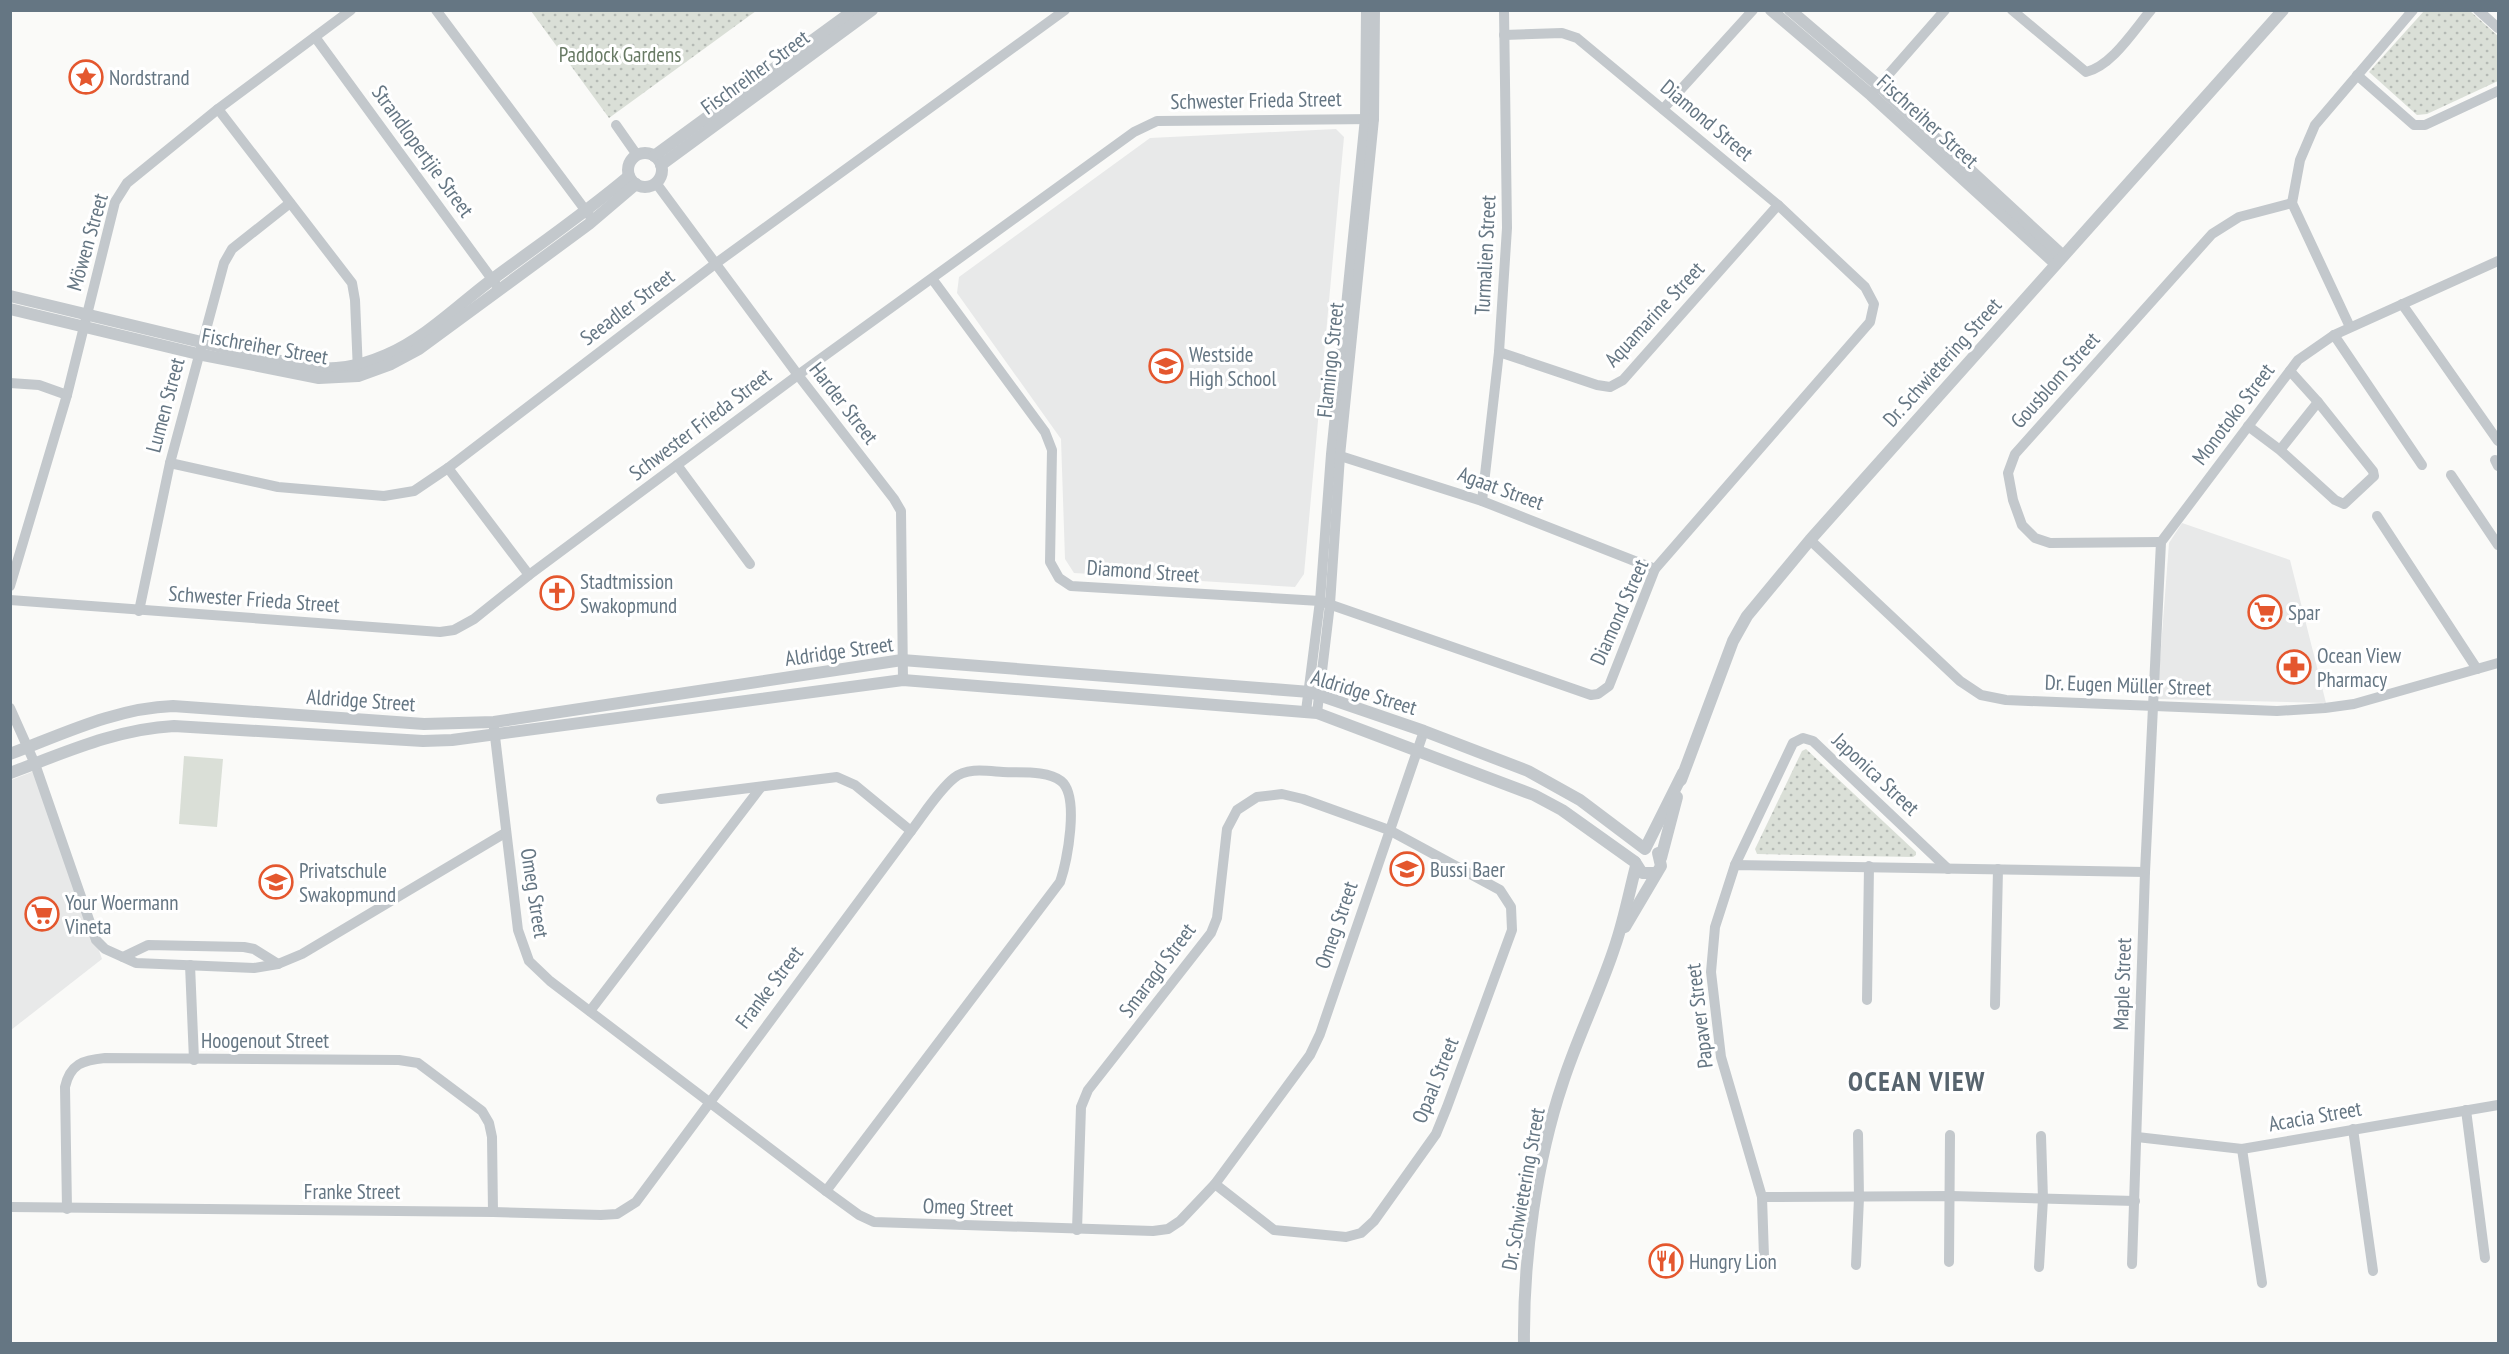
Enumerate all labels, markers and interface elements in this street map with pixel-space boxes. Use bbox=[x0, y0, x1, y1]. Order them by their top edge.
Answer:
street label: Fischreiher Street bbox=[695, 23, 815, 120]
park label: Paddock Gardens bbox=[559, 41, 681, 68]
place icon: Nordstrand bbox=[68, 59, 104, 95]
place label: Nordstrand bbox=[109, 64, 190, 91]
street label: Fischreiher Street bbox=[1872, 68, 1985, 174]
street label: Diamond Street bbox=[1655, 73, 1759, 167]
street label: Strandlopertjie Street bbox=[366, 80, 480, 223]
street label: Schwester Frieda Street bbox=[1170, 85, 1342, 115]
street label: Möwen Street bbox=[60, 190, 114, 294]
street label: Turmalien Street bbox=[1468, 194, 1502, 316]
street label: Aquamarine Street bbox=[1598, 255, 1710, 372]
street label: Seeadler Street bbox=[575, 263, 680, 351]
street label: Dr. Schwietering Street bbox=[1877, 292, 2007, 432]
street label: Flamingo Street bbox=[1311, 301, 1349, 419]
street label: Fischreiher Street bbox=[200, 322, 330, 370]
street label: Gousblom Street bbox=[2005, 326, 2105, 434]
place label: Westside High School bbox=[1189, 341, 1276, 392]
school or university icon: Westside High School bbox=[1148, 348, 1184, 384]
street label: Lumen Street bbox=[139, 354, 191, 455]
street label: Harder Street bbox=[804, 357, 885, 450]
street label: Monotoko Street bbox=[2186, 358, 2280, 470]
street label: Schwester Frieda Street bbox=[623, 362, 777, 486]
street label: Agaat Street bbox=[1454, 460, 1548, 516]
street label: Diamond Street bbox=[1086, 554, 1201, 588]
street label: Diamond Street bbox=[1584, 555, 1654, 669]
place label: Stadtmission Swakopmund bbox=[580, 568, 677, 619]
church icon: Stadtmission Swakopmund bbox=[539, 575, 575, 611]
street label: Schwester Frieda Street bbox=[168, 580, 341, 618]
supermarket icon: Spar bbox=[2247, 594, 2283, 630]
place label: Spar bbox=[2288, 599, 2321, 626]
street label: Aldridge Street bbox=[783, 630, 895, 672]
place label: Ocean View Pharmacy bbox=[2317, 642, 2402, 693]
pharmacy icon: Ocean View Pharmacy bbox=[2276, 649, 2312, 685]
street label: Aldridge Street bbox=[1308, 663, 1420, 721]
street label: Dr. Eugen Müller Street bbox=[2044, 669, 2212, 701]
street label: Aldridge Street bbox=[306, 683, 417, 717]
street label: Japonica Street bbox=[1826, 726, 1925, 821]
street label: Omeg Street bbox=[515, 846, 555, 940]
school or university icon: Bussi Baer bbox=[1389, 851, 1425, 887]
place label: Bussi Baer bbox=[1430, 856, 1505, 883]
place label: Privatschule Swakopmund bbox=[299, 857, 396, 908]
school or university icon: Privatschule Swakopmund bbox=[258, 864, 294, 900]
street label: Omeg Street bbox=[1308, 878, 1364, 972]
place label: Your Woermann Vineta bbox=[64, 889, 178, 940]
supermarket icon: Your Woermann Vineta bbox=[24, 896, 60, 932]
street label: Smaragd Street bbox=[1113, 917, 1201, 1023]
street label: Maple Street bbox=[2107, 937, 2137, 1031]
street label: Franke Street bbox=[729, 940, 809, 1034]
street label: Papaver Street bbox=[1679, 962, 1719, 1070]
street label: Hoogenout Street bbox=[201, 1027, 329, 1054]
street label: Opaal Street bbox=[1406, 1033, 1465, 1127]
district label: OCEAN VIEW bbox=[1848, 1064, 1986, 1098]
street label: Acacia Street bbox=[2266, 1095, 2364, 1137]
street label: Dr. Schwietering Street bbox=[1495, 1105, 1551, 1272]
street label: Franke Street bbox=[304, 1178, 401, 1205]
street label: Omeg Street bbox=[922, 1192, 1014, 1222]
restaurant icon: Hungry Lion bbox=[1648, 1243, 1684, 1279]
place label: Hungry Lion bbox=[1689, 1248, 1777, 1275]

